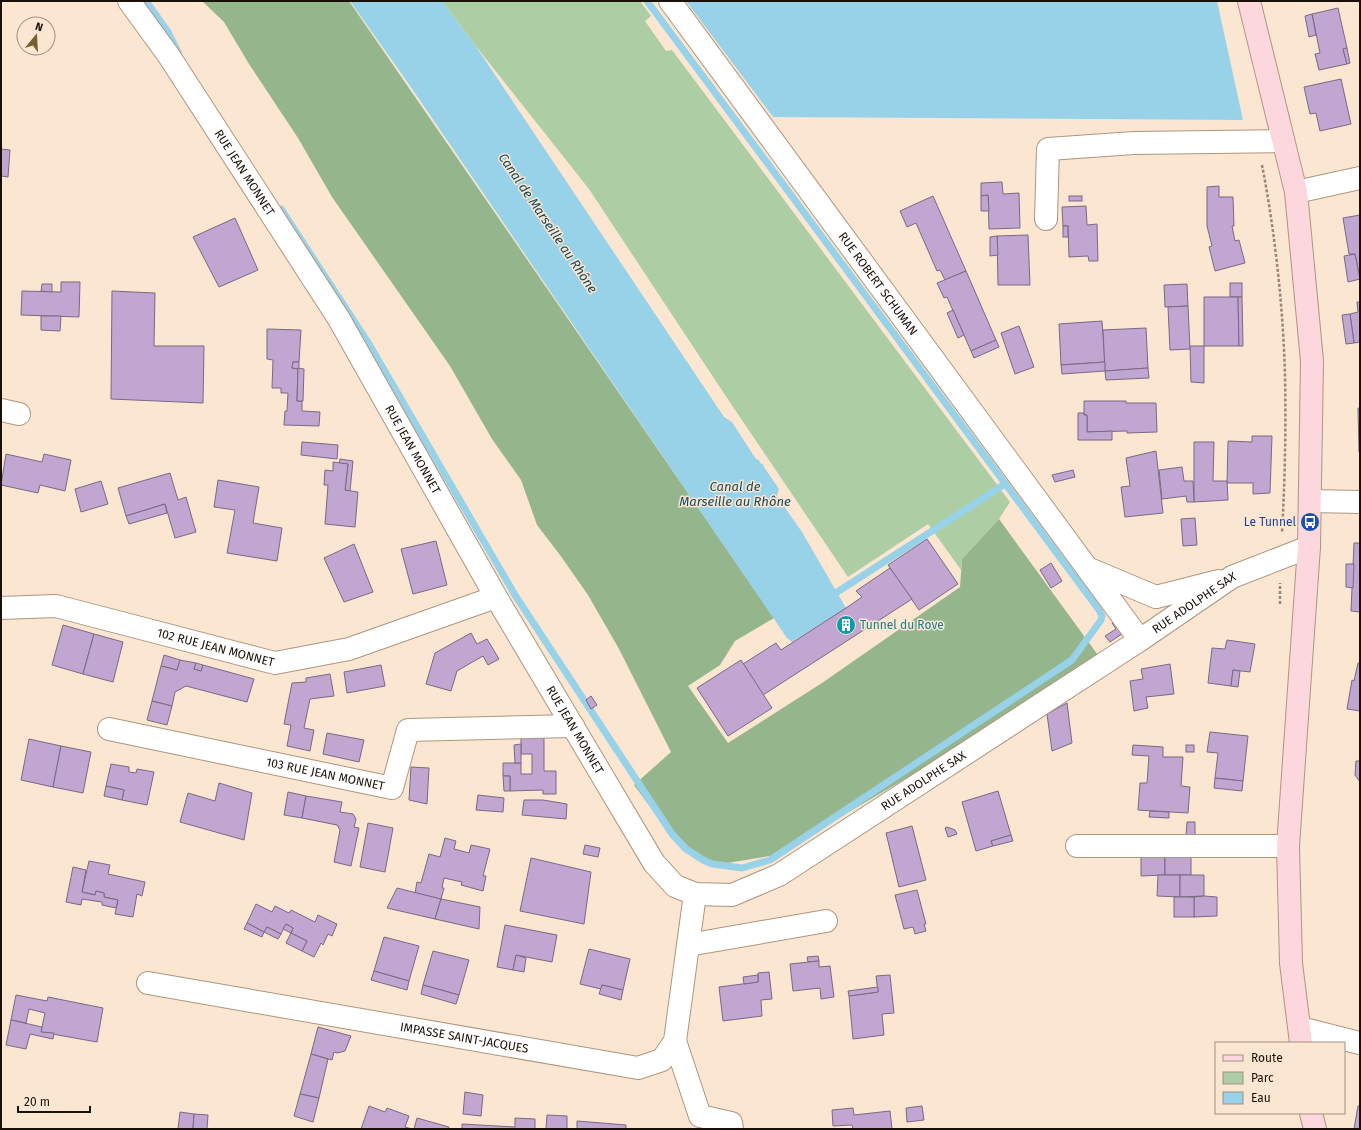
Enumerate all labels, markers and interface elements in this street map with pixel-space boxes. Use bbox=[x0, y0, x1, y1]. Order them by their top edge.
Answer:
north arrow bbox=[16, 16, 56, 56]
text: N bbox=[33, 20, 44, 34]
street label: RUE JEAN MONNET bbox=[212, 127, 278, 219]
water label: Canal de Marseille au Rhône bbox=[496, 150, 601, 296]
street label: RUE ROBERT SCHUMAN bbox=[836, 230, 920, 338]
street label: RUE JEAN MONNET bbox=[382, 403, 444, 497]
water label: Canal de Marseille au Rhône bbox=[679, 479, 791, 509]
bus stop icon: Le Tunnel bbox=[1299, 511, 1321, 533]
place label: Le Tunnel bbox=[1244, 515, 1296, 529]
street label: RUE ADOLPHE SAX bbox=[1150, 569, 1238, 636]
building icon: Tunnel du Rove bbox=[835, 614, 857, 636]
place label: Tunnel du Rove bbox=[860, 618, 944, 632]
street label: 102 RUE JEAN MONNET bbox=[156, 626, 277, 670]
street label: RUE JEAN MONNET bbox=[543, 683, 607, 777]
street label: RUE ADOLPHE SAX bbox=[878, 748, 969, 814]
street label: 103 RUE JEAN MONNET bbox=[265, 755, 387, 793]
street label: IMPASSE SAINT-JACQUES bbox=[399, 1020, 530, 1056]
legend bbox=[1215, 1042, 1345, 1114]
text: Route bbox=[1251, 1051, 1283, 1065]
text: Parc bbox=[1251, 1071, 1274, 1085]
scale bar bbox=[18, 1088, 90, 1114]
text: Eau bbox=[1251, 1091, 1271, 1105]
text: 20 m bbox=[24, 1095, 50, 1109]

